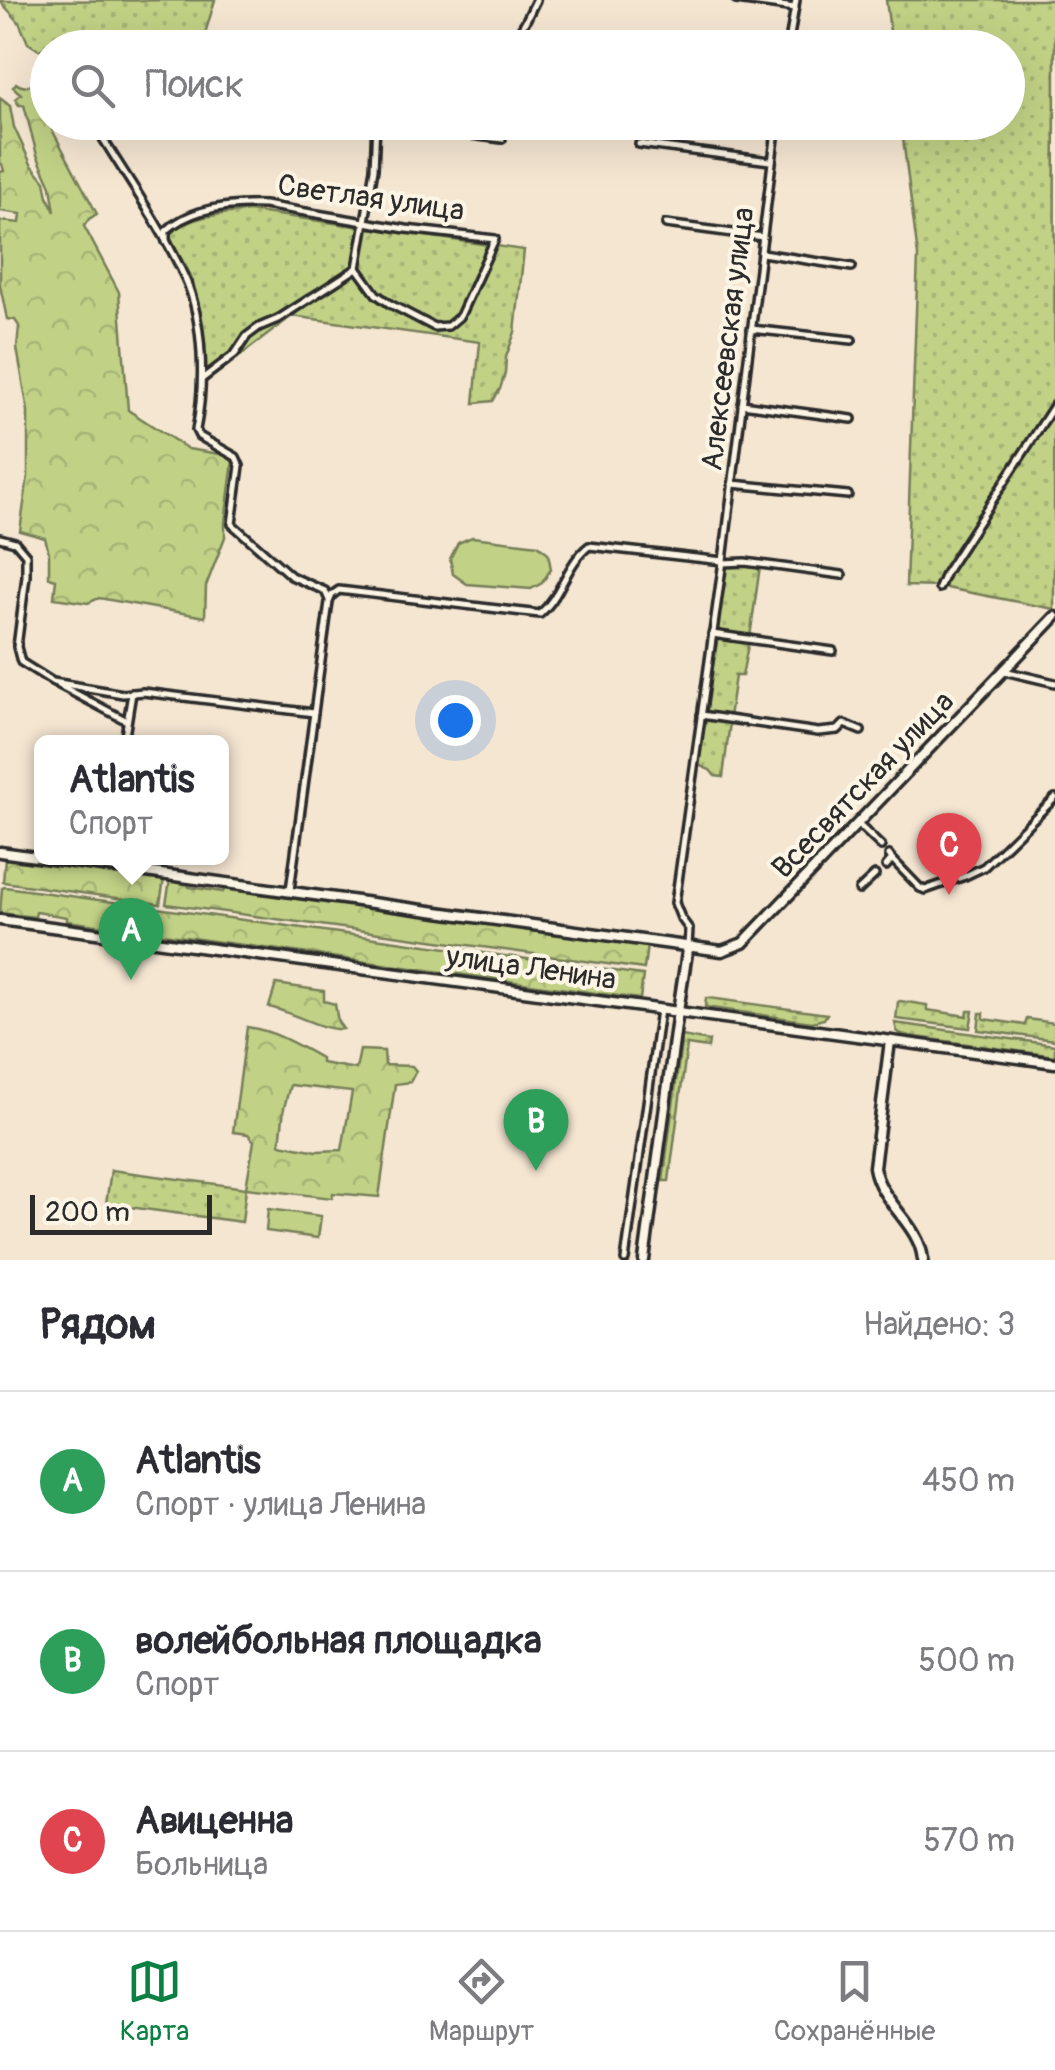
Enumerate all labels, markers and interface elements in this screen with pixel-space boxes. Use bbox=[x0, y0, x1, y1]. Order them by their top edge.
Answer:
search box bbox=[30, 30, 1025, 140]
icon: search bbox=[65, 58, 120, 113]
text: Поиск bbox=[145, 61, 244, 109]
street label: Светлая улица bbox=[275, 167, 467, 229]
street label: Алексеевская улица bbox=[693, 205, 763, 473]
street label: Всесвятская улица bbox=[764, 684, 962, 886]
your location bbox=[430, 695, 481, 746]
popup bbox=[34, 735, 229, 865]
text: Atlantis bbox=[69, 756, 194, 804]
text: Спорт bbox=[69, 804, 153, 844]
pin: C bbox=[916, 812, 982, 895]
pin: A bbox=[98, 898, 164, 980]
street label: улица Ленина bbox=[443, 938, 618, 998]
pin: B bbox=[504, 1088, 568, 1171]
scale bar bbox=[30, 1190, 212, 1234]
text: 200 m bbox=[45, 1195, 130, 1230]
text: Рядом bbox=[40, 1299, 156, 1351]
text: Найдено: 3 bbox=[863, 1305, 1015, 1345]
text: Atlantis bbox=[135, 1437, 261, 1485]
text: A bbox=[62, 1461, 83, 1501]
text: 450 m bbox=[922, 1461, 1015, 1501]
text: Спорт · улица Ленина bbox=[135, 1485, 426, 1525]
text: волейбольная площадка bbox=[135, 1617, 542, 1665]
text: B bbox=[63, 1641, 82, 1681]
text: 500 m bbox=[919, 1641, 1015, 1681]
text: Спорт bbox=[135, 1665, 219, 1705]
text: Авиценна bbox=[135, 1797, 293, 1845]
text: C bbox=[63, 1821, 82, 1861]
text: 570 m bbox=[924, 1821, 1015, 1861]
text: Больница bbox=[135, 1845, 268, 1885]
tab: Карта bbox=[120, 1954, 189, 2049]
tab: Маршрут bbox=[429, 1954, 534, 2049]
tab: Сохранённые bbox=[774, 1954, 935, 2049]

